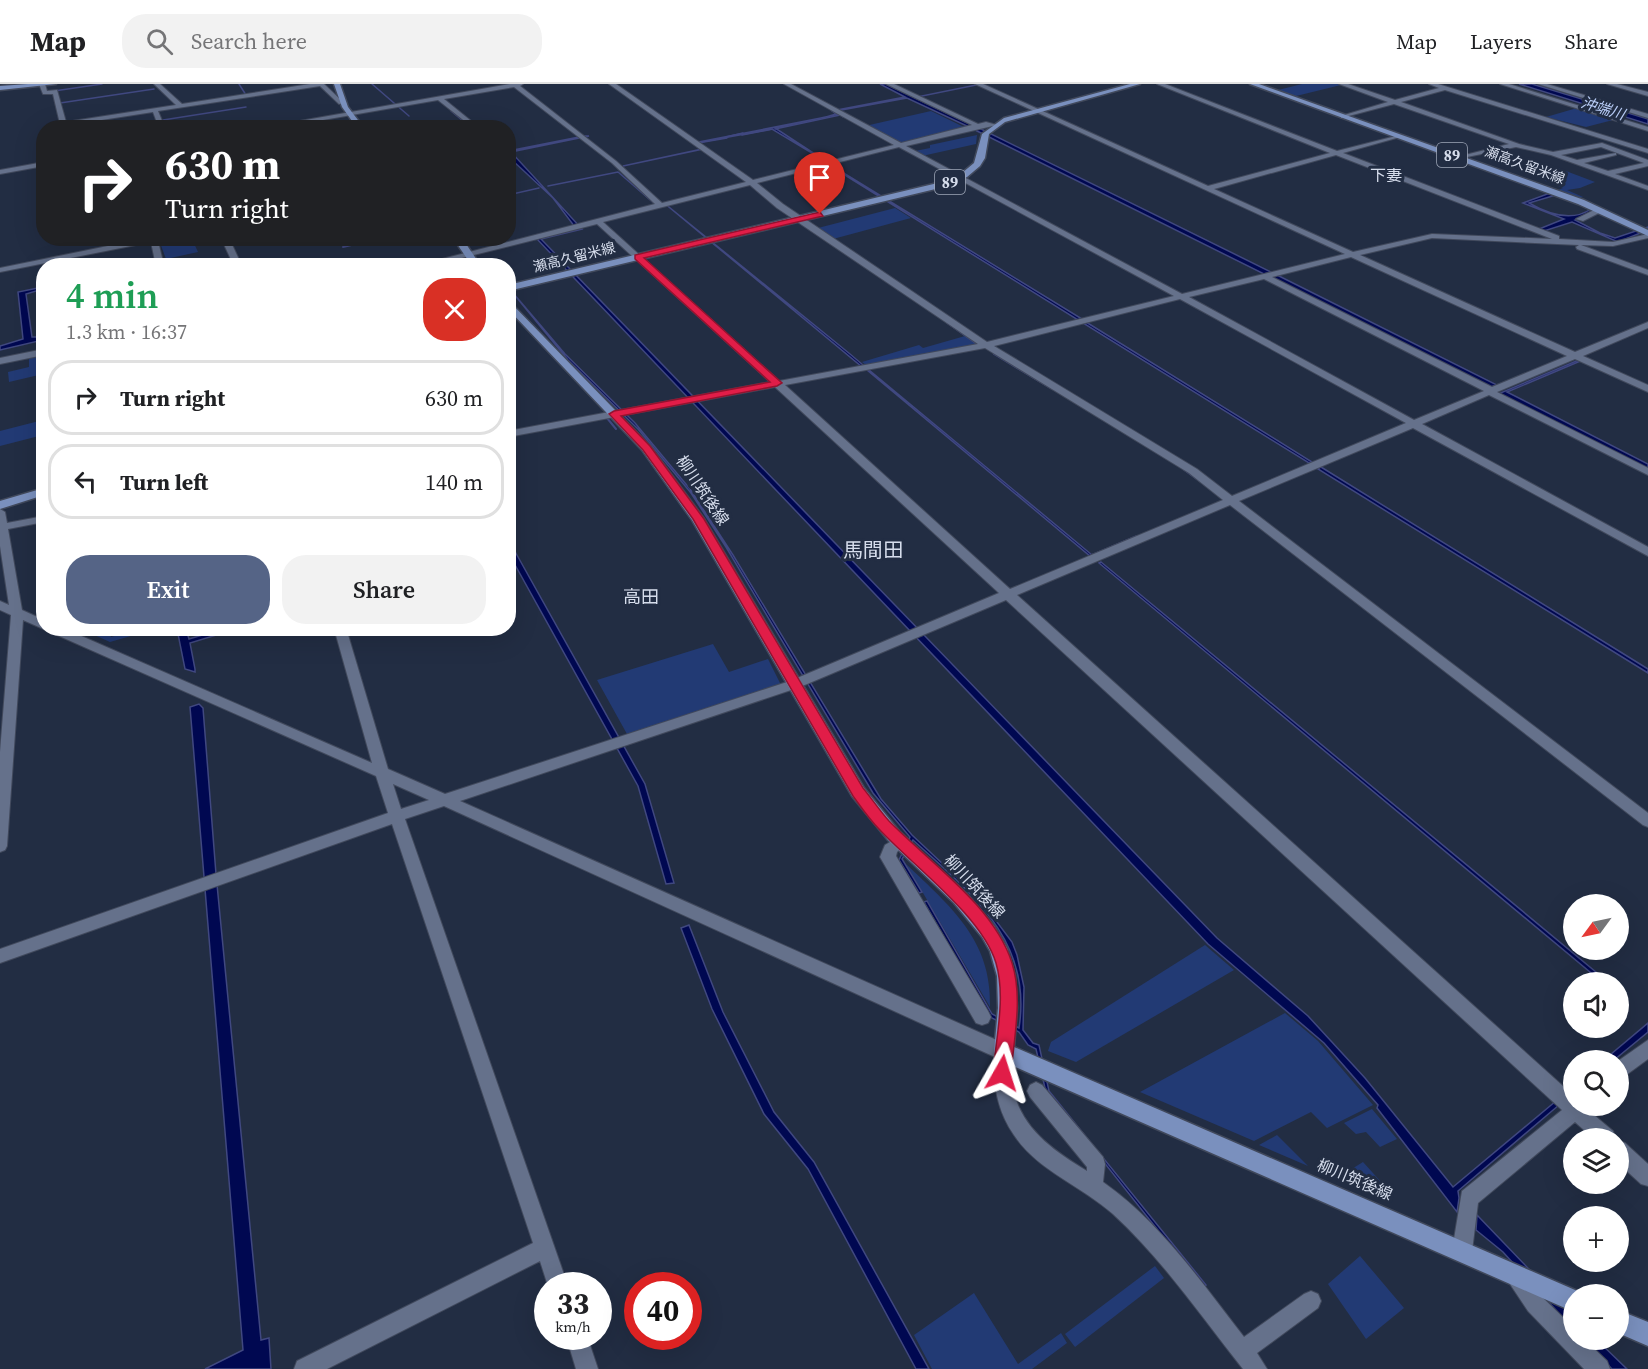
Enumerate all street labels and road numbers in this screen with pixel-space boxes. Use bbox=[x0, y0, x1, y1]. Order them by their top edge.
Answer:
street label: 瀬高久留米線 bbox=[1482, 141, 1568, 189]
road number: 89 bbox=[1437, 143, 1467, 167]
road number: 89 bbox=[935, 170, 965, 194]
street label: 瀬高久留米線 bbox=[531, 237, 617, 277]
street label: 柳川筑後線 bbox=[672, 451, 734, 529]
street label: 柳川筑後線 bbox=[940, 849, 1010, 923]
street label: 柳川筑後線 bbox=[1314, 1153, 1396, 1205]

